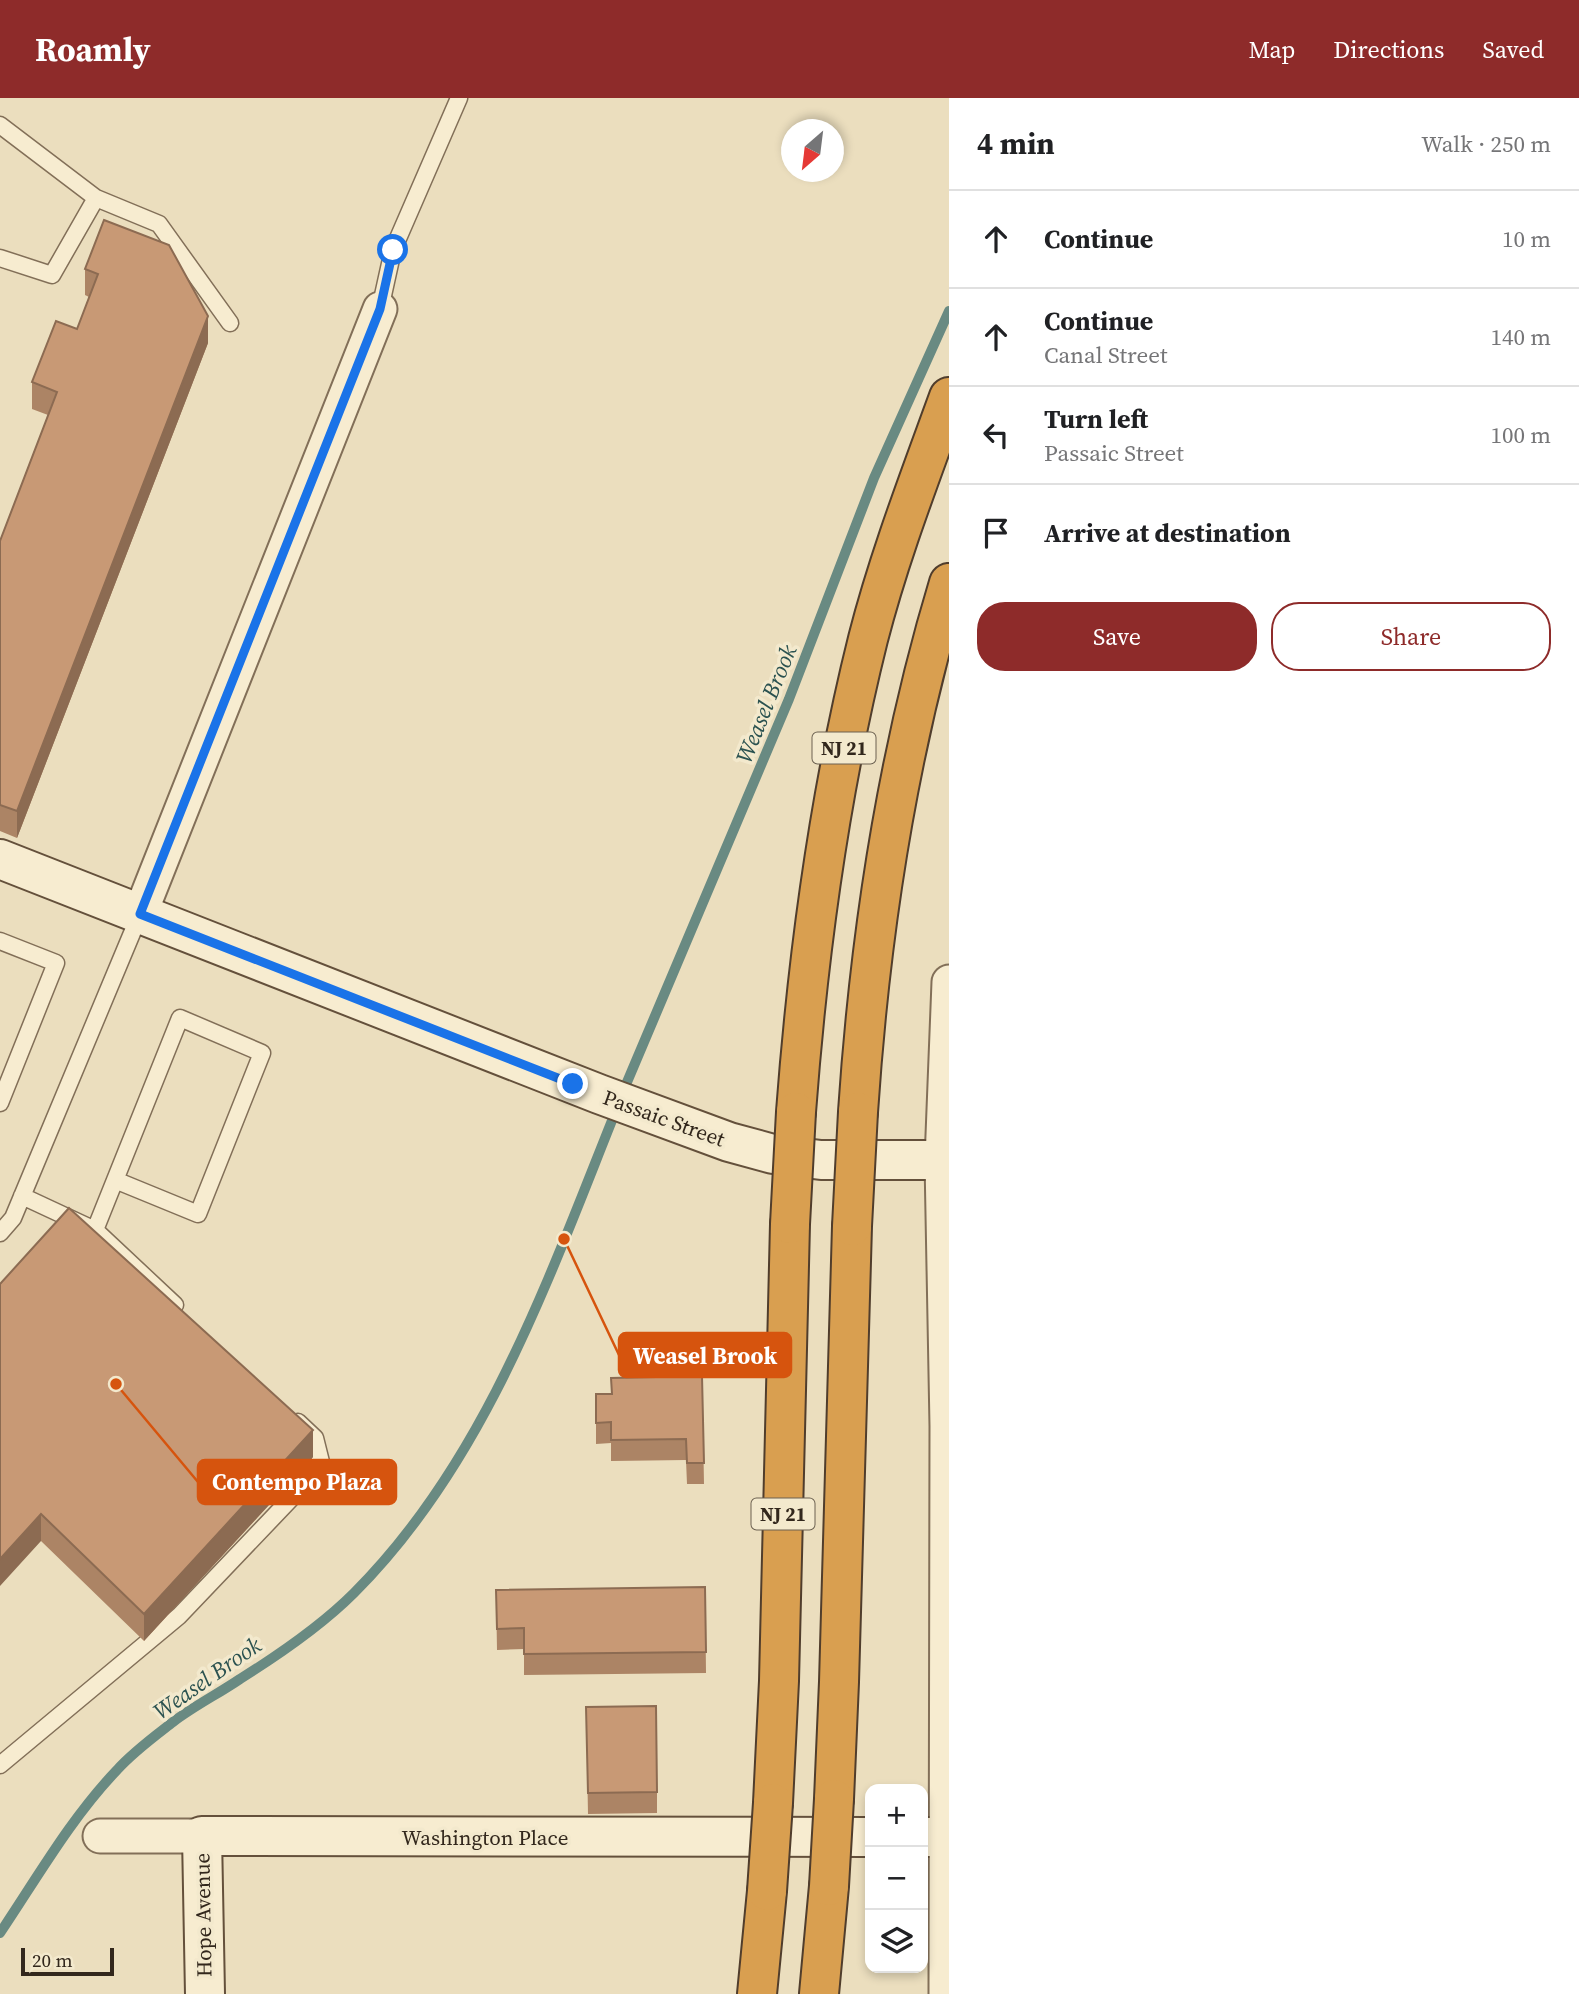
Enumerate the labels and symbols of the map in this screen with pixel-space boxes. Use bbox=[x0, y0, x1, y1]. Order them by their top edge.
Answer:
north arrow bbox=[781, 119, 844, 182]
route start bbox=[377, 234, 408, 265]
water label: Weasel Brook bbox=[728, 640, 804, 768]
road number: NJ 21 bbox=[812, 733, 876, 764]
route end bbox=[557, 1068, 588, 1099]
street label: Passaic Street bbox=[599, 1083, 729, 1154]
callout: Weasel Brook bbox=[619, 1333, 791, 1377]
text: Weasel Brook bbox=[633, 1340, 777, 1372]
callout: Contempo Plaza bbox=[198, 1460, 396, 1504]
text: Contempo Plaza bbox=[212, 1466, 383, 1498]
road number: NJ 21 bbox=[752, 1498, 814, 1530]
water label: Weasel Brook bbox=[147, 1629, 268, 1727]
street label: Washington Place bbox=[402, 1823, 568, 1852]
street label: Hope Avenue bbox=[187, 1853, 219, 1977]
scale bar bbox=[21, 1945, 114, 1977]

